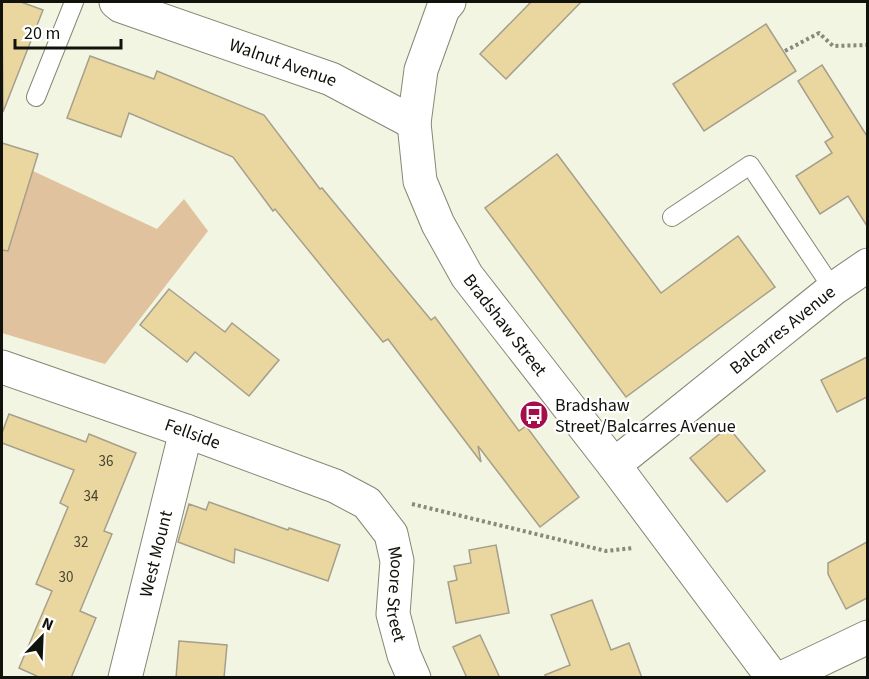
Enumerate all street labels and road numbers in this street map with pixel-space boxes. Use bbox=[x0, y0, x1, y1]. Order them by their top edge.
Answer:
street label: Walnut Avenue bbox=[226, 32, 342, 93]
street label: Bradshaw Street bbox=[457, 268, 553, 381]
street label: Balcarres Avenue bbox=[724, 279, 841, 380]
street label: Fellside bbox=[161, 412, 224, 455]
street label: West Mount bbox=[133, 508, 178, 600]
street label: Moore Street bbox=[381, 544, 412, 645]

